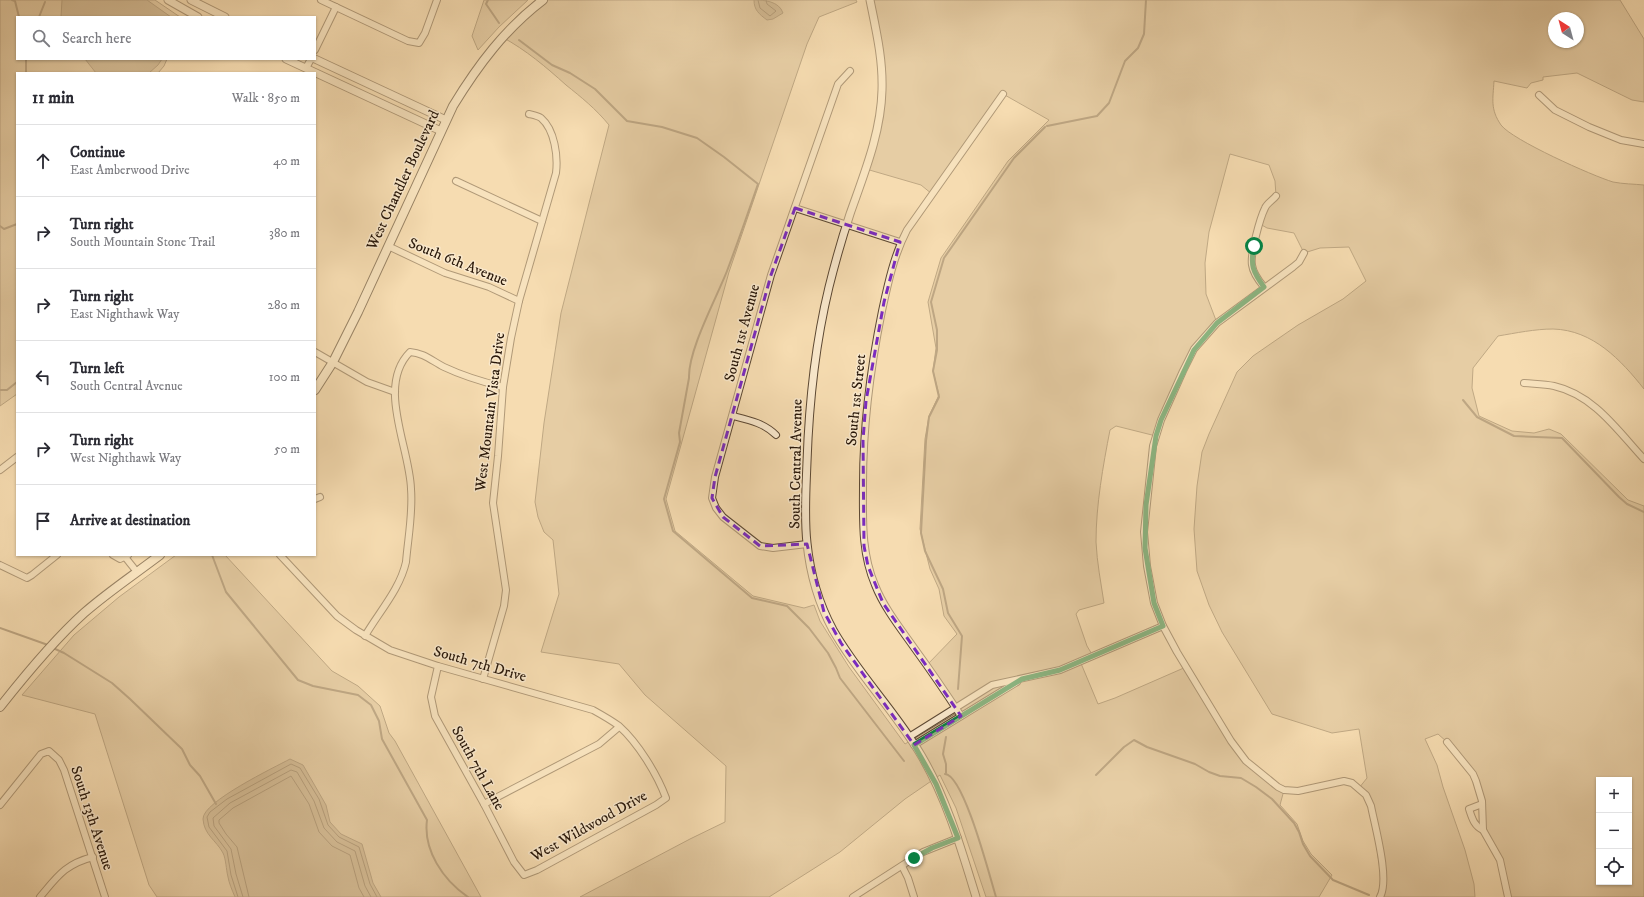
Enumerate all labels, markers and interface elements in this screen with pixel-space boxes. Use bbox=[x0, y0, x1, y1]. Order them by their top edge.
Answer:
north arrow bbox=[1548, 12, 1584, 48]
search box bbox=[16, 16, 316, 60]
icon: search bbox=[30, 27, 52, 49]
text: Search here bbox=[62, 29, 131, 48]
text: 11 min bbox=[32, 87, 74, 109]
text: Walk · 850 m bbox=[232, 90, 300, 106]
street label: West Chandler Boulevard bbox=[362, 107, 444, 254]
text: Continue bbox=[70, 143, 125, 162]
icon: ahead bbox=[32, 150, 54, 172]
text: 40 m bbox=[273, 153, 300, 169]
text: East Amberwood Drive bbox=[70, 162, 190, 178]
text: Turn right bbox=[70, 215, 133, 234]
icon: right bbox=[32, 222, 54, 244]
text: 380 m bbox=[269, 225, 300, 241]
street label: South 6th Avenue bbox=[406, 233, 510, 291]
text: South Mountain Stone Trail bbox=[70, 234, 215, 250]
route start bbox=[1245, 237, 1263, 255]
street label: South 1st Avenue bbox=[720, 282, 764, 384]
text: Turn right bbox=[70, 287, 133, 306]
icon: right bbox=[32, 294, 54, 316]
text: 280 m bbox=[268, 297, 300, 313]
text: East Nighthawk Way bbox=[70, 306, 179, 322]
street label: West Mountain Vista Drive bbox=[471, 331, 509, 494]
street label: South 1st Street bbox=[842, 353, 870, 447]
text: Turn left bbox=[70, 359, 124, 378]
icon: left bbox=[32, 366, 54, 388]
text: 100 m bbox=[269, 369, 300, 385]
text: South Central Avenue bbox=[70, 378, 183, 394]
street label: South Central Avenue bbox=[785, 399, 807, 529]
text: Turn right bbox=[70, 431, 133, 450]
icon: right bbox=[32, 438, 54, 460]
text: 50 m bbox=[274, 441, 300, 457]
text: West Nighthawk Way bbox=[70, 450, 181, 466]
icon: arrive bbox=[32, 510, 54, 532]
text: Arrive at destination bbox=[70, 511, 190, 530]
street label: South 7th Drive bbox=[431, 642, 529, 686]
street label: South 7th Lane bbox=[447, 723, 509, 813]
street label: South 13th Avenue bbox=[66, 763, 118, 873]
map controls bbox=[1596, 777, 1632, 885]
button: + bbox=[1596, 777, 1632, 813]
street label: West Wildwood Drive bbox=[527, 786, 650, 866]
button: − bbox=[1596, 813, 1632, 849]
route end bbox=[905, 849, 923, 867]
button: locate bbox=[1596, 849, 1632, 885]

